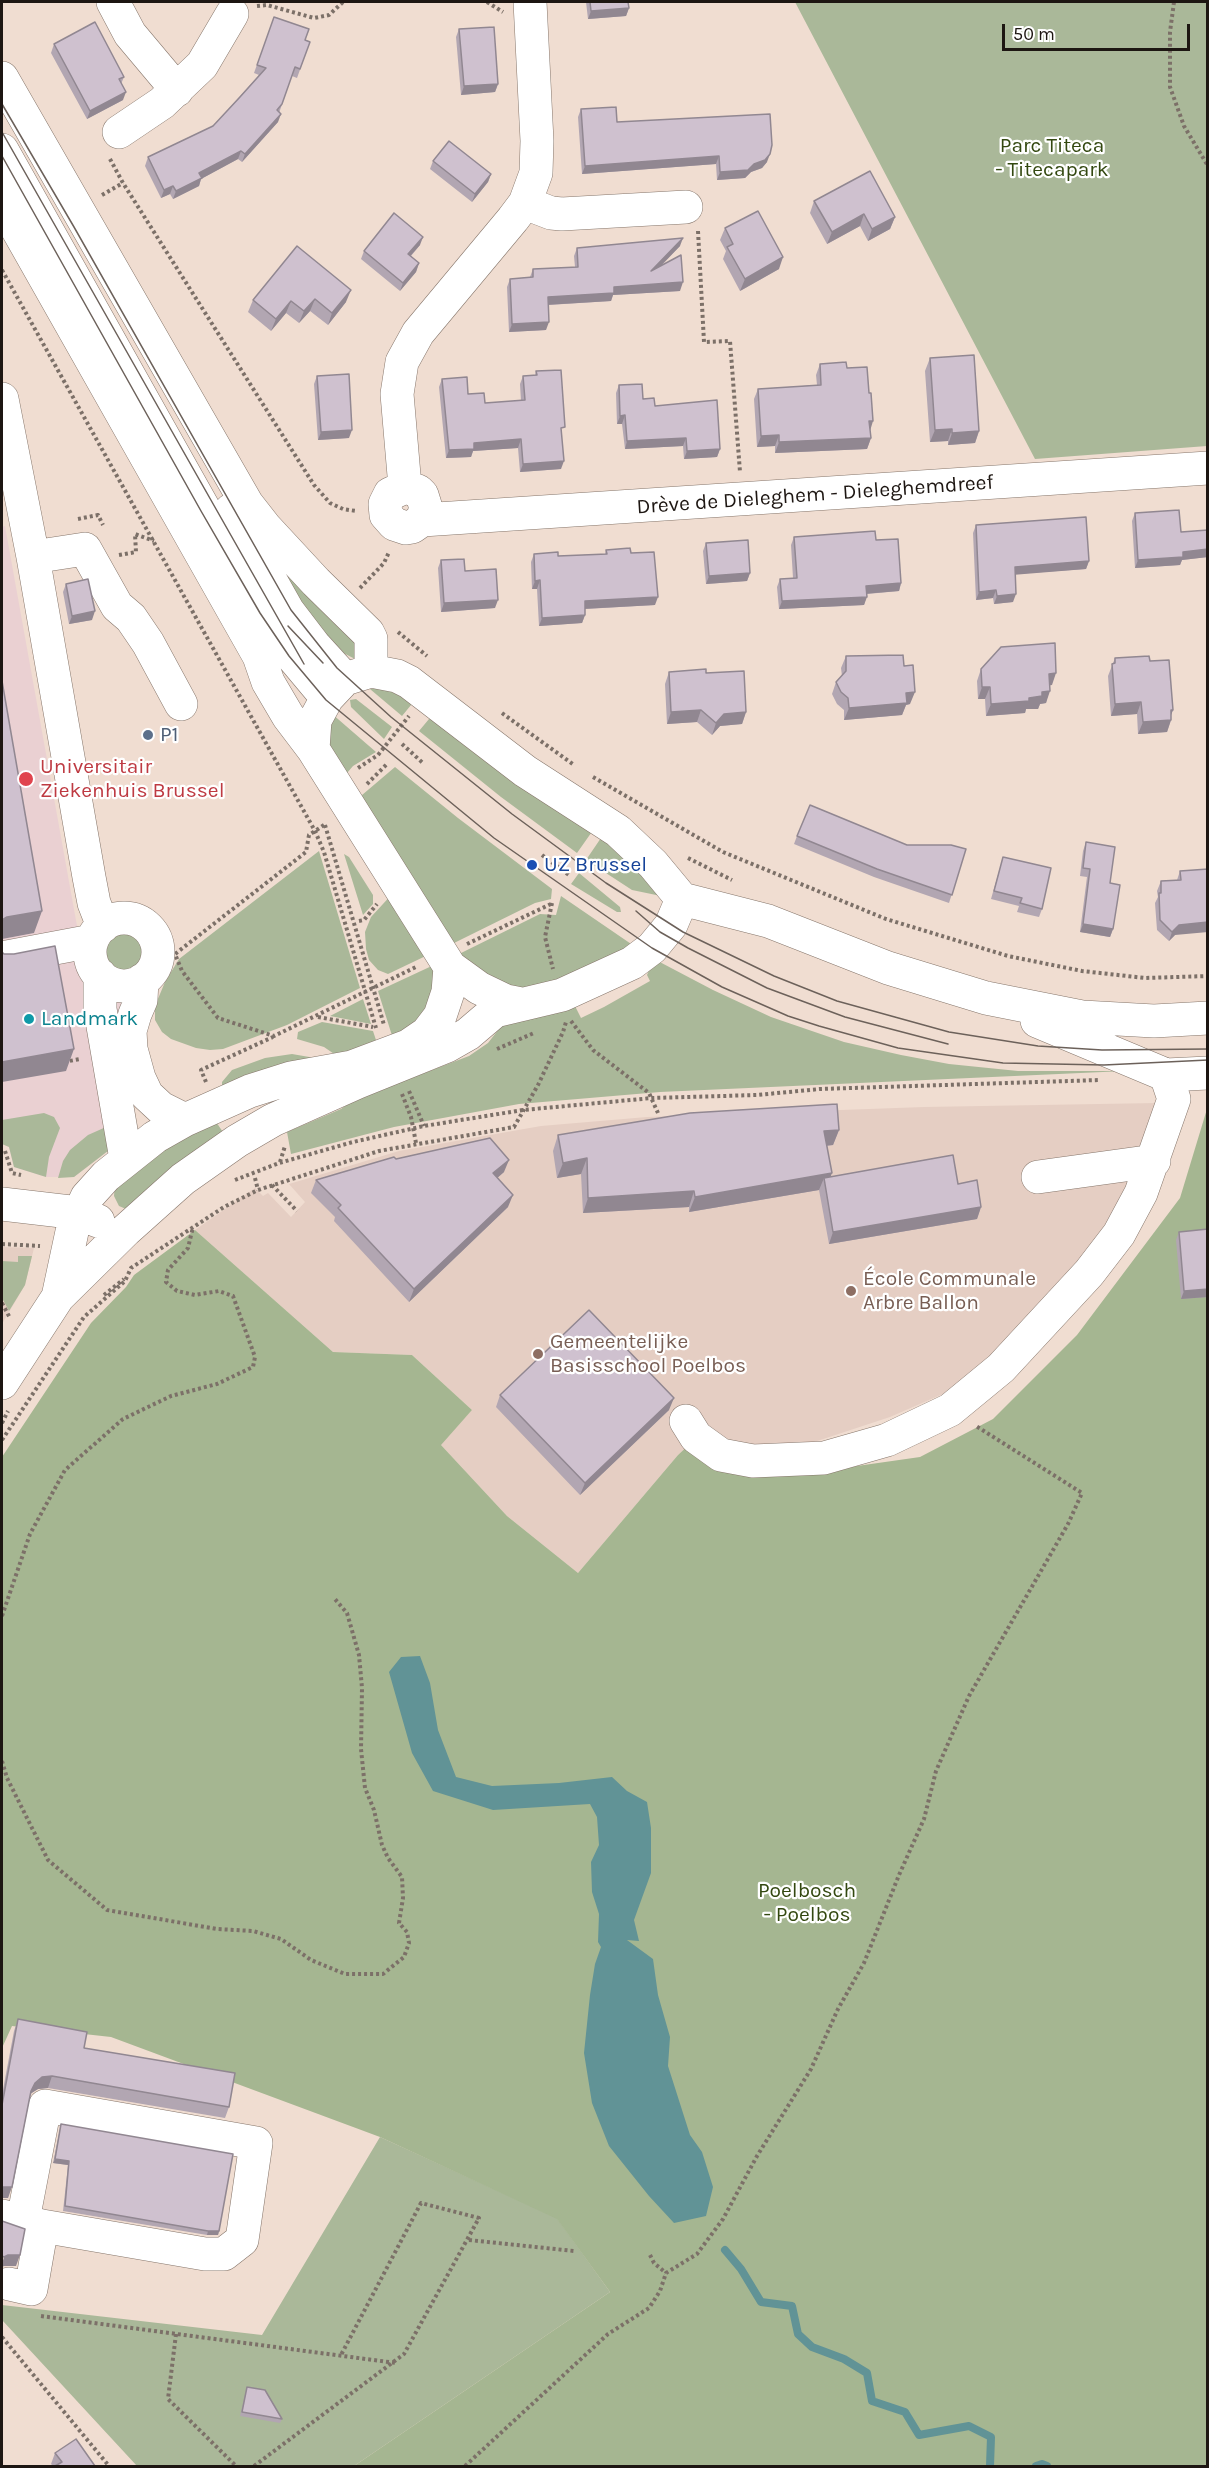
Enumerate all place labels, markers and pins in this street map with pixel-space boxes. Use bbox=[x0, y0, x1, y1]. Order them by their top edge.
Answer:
place label: P1 bbox=[160, 722, 179, 748]
marker: P1 bbox=[141, 728, 155, 742]
place label: Universitair Ziekenhuis Brussel bbox=[40, 754, 225, 804]
marker: Universitair Ziekenhuis Brussel bbox=[17, 770, 35, 788]
place label: UZ Brussel bbox=[544, 852, 647, 878]
marker: UZ Brussel bbox=[525, 858, 539, 872]
place label: Landmark bbox=[41, 1006, 138, 1032]
marker: Landmark bbox=[22, 1012, 36, 1026]
place label: École Communale Arbre Ballon bbox=[863, 1266, 1036, 1316]
marker: École Communale Arbre Ballon bbox=[844, 1284, 858, 1298]
place label: Gemeentelijke Basisschool Poelbos bbox=[550, 1329, 746, 1379]
marker: Gemeentelijke Basisschool Poelbos bbox=[531, 1347, 545, 1361]

